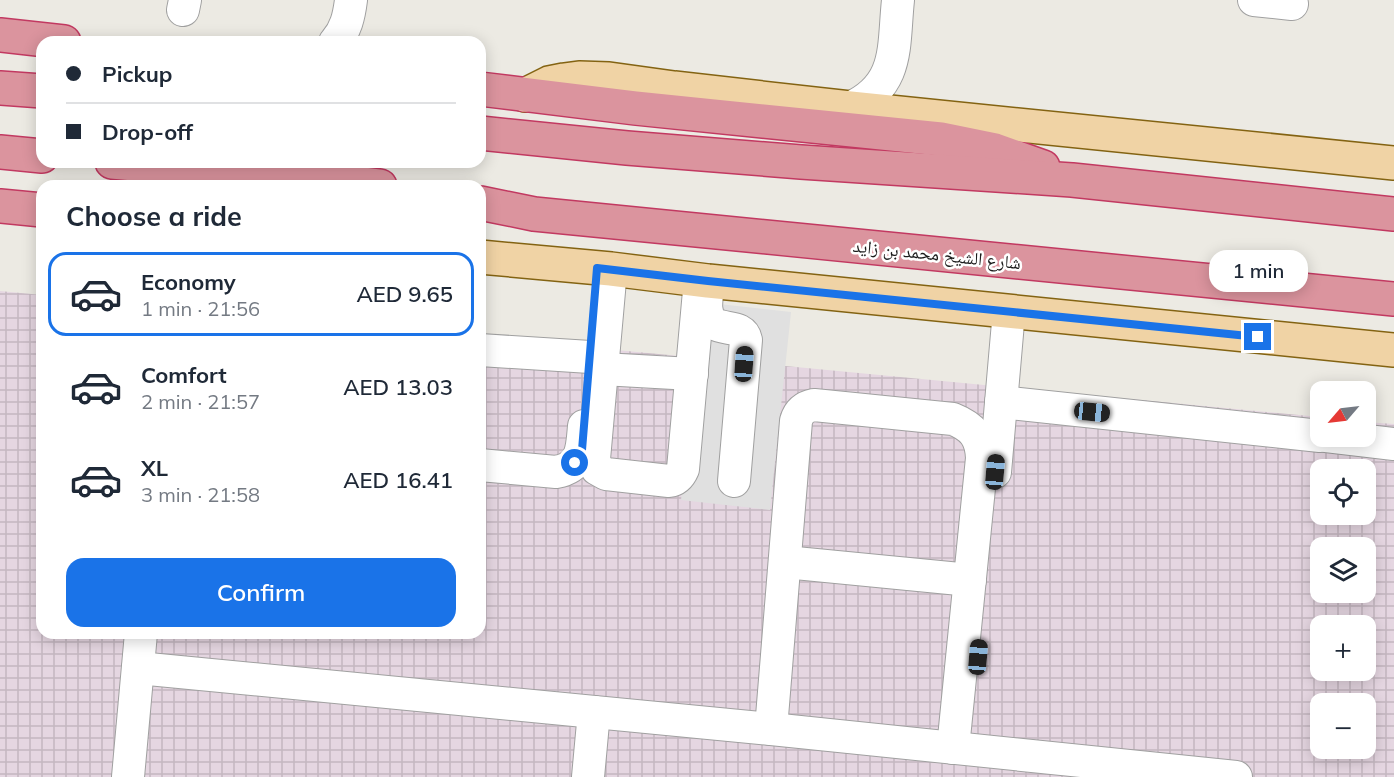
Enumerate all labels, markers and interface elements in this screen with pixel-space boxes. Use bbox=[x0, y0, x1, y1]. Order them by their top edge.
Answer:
text: Pickup bbox=[102, 60, 172, 88]
text: Drop-off bbox=[102, 118, 193, 146]
text: Choose a ride bbox=[66, 199, 242, 233]
street label: شارع الشيخ محمد بن زايد bbox=[852, 234, 1022, 275]
callout: 1 min bbox=[1208, 250, 1308, 292]
text: 1 min bbox=[1233, 258, 1284, 283]
icon: car bbox=[69, 267, 123, 321]
text: Economy bbox=[141, 268, 236, 296]
text: AED 9.65 bbox=[356, 280, 453, 308]
text: 1 min · 21:56 bbox=[141, 296, 260, 321]
route end bbox=[1244, 323, 1271, 350]
car bbox=[734, 345, 754, 383]
icon: car bbox=[69, 360, 123, 414]
text: Comfort bbox=[141, 361, 227, 389]
text: AED 13.03 bbox=[343, 373, 453, 401]
north arrow bbox=[1310, 381, 1376, 447]
map controls bbox=[1310, 381, 1376, 759]
text: 2 min · 21:57 bbox=[141, 389, 260, 414]
car bbox=[1073, 401, 1111, 423]
route start bbox=[561, 449, 588, 476]
icon: car bbox=[69, 453, 123, 507]
car bbox=[984, 453, 1006, 491]
text: XL bbox=[141, 454, 168, 482]
button: locate bbox=[1310, 459, 1376, 525]
text: AED 16.41 bbox=[343, 466, 453, 494]
text: 3 min · 21:58 bbox=[141, 482, 260, 507]
button: layers bbox=[1310, 537, 1376, 603]
button: Confirm bbox=[66, 558, 456, 627]
button: + bbox=[1310, 615, 1376, 681]
car bbox=[967, 638, 989, 676]
button: − bbox=[1310, 693, 1376, 759]

